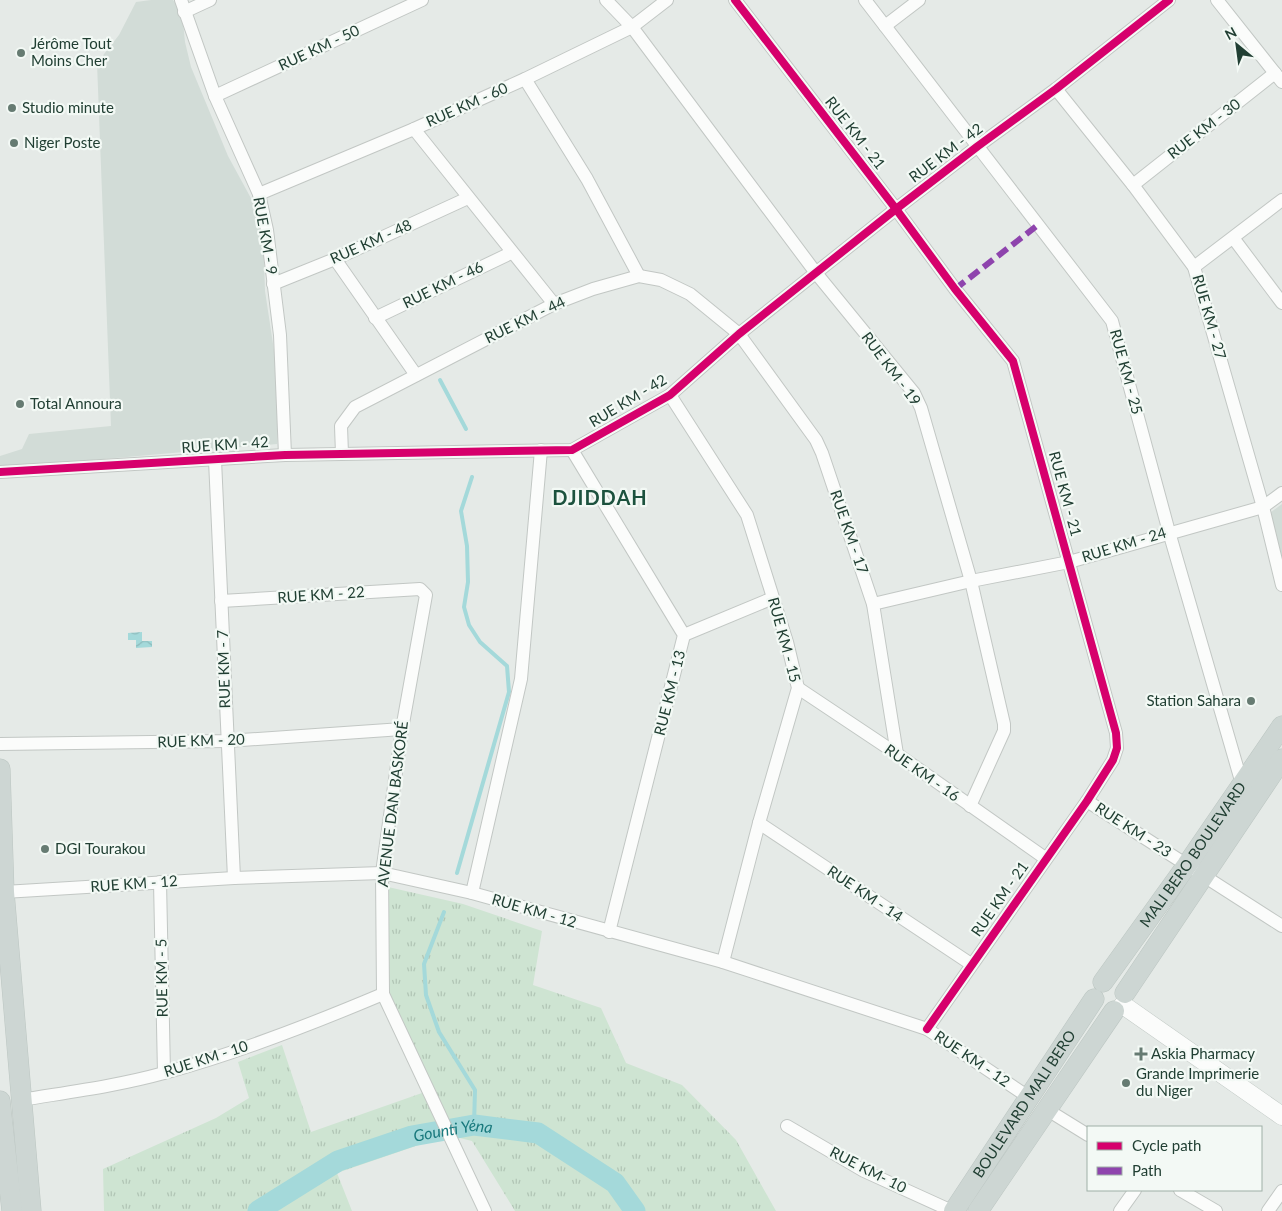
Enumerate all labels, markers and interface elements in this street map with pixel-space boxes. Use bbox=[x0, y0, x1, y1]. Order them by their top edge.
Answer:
street label: RUE KM - 50 bbox=[275, 20, 362, 74]
north arrow bbox=[1212, 20, 1262, 70]
text: N bbox=[1222, 23, 1239, 43]
place label: Jérôme Tout Moins Cher bbox=[31, 34, 112, 69]
marker: Jérôme Tout Moins Cher bbox=[15, 47, 27, 59]
street label: RUE KM - 60 bbox=[423, 78, 510, 130]
street label: RUE KM - 21 bbox=[822, 92, 890, 172]
street label: RUE KM - 30 bbox=[1163, 94, 1244, 162]
place label: Studio minute bbox=[22, 98, 114, 116]
marker: Studio minute bbox=[6, 102, 18, 114]
street label: RUE KM - 42 bbox=[905, 119, 986, 186]
place label: Niger Poste bbox=[24, 133, 100, 151]
marker: Niger Poste bbox=[8, 137, 20, 149]
street label: RUE KM - 9 bbox=[250, 196, 282, 276]
street label: RUE KM - 48 bbox=[327, 215, 414, 267]
street label: RUE KM - 46 bbox=[399, 257, 486, 311]
street label: RUE KM - 27 bbox=[1189, 272, 1231, 361]
street label: RUE KM - 44 bbox=[481, 292, 568, 346]
street label: RUE KM - 25 bbox=[1107, 327, 1147, 416]
street label: RUE KM - 19 bbox=[858, 328, 925, 409]
street label: RUE KM - 42 bbox=[585, 370, 670, 430]
place label: Total Annoura bbox=[30, 394, 122, 412]
marker: Total Annoura bbox=[14, 398, 26, 410]
street label: RUE KM - 42 bbox=[181, 432, 269, 456]
street label: RUE KM - 21 bbox=[1046, 449, 1086, 538]
district label: DJIDDAH bbox=[552, 485, 648, 509]
street label: RUE KM - 17 bbox=[827, 487, 873, 576]
street label: RUE KM - 24 bbox=[1079, 523, 1168, 565]
street label: RUE KM - 22 bbox=[277, 582, 365, 606]
street label: RUE KM - 15 bbox=[765, 595, 805, 684]
street label: RUE KM - 7 bbox=[213, 629, 233, 709]
street label: RUE KM - 13 bbox=[650, 648, 688, 737]
place label: Station Sahara bbox=[1146, 691, 1241, 709]
marker: Station Sahara bbox=[1245, 695, 1257, 707]
street label: AVENUE DAN BASKORÉ bbox=[373, 720, 411, 888]
street label: RUE KM - 20 bbox=[157, 729, 245, 751]
street label: RUE KM - 16 bbox=[882, 740, 964, 805]
street label: MALI BERO BOULEVARD bbox=[1135, 778, 1249, 930]
street label: RUE KM - 23 bbox=[1092, 798, 1175, 861]
place label: DGI Tourakou bbox=[55, 839, 146, 857]
marker: DGI Tourakou bbox=[39, 843, 51, 855]
street label: RUE KM - 21 bbox=[967, 857, 1032, 939]
street label: RUE KM - 14 bbox=[824, 861, 907, 925]
street label: RUE KM - 12 bbox=[90, 871, 178, 895]
street label: RUE KM - 12 bbox=[490, 889, 579, 931]
street label: RUE KM - 5 bbox=[151, 939, 171, 1018]
street label: RUE KM - 12 bbox=[931, 1026, 1014, 1090]
street label: BOULEVARD MALI BERO bbox=[969, 1027, 1079, 1181]
street label: RUE KM - 10 bbox=[161, 1036, 250, 1080]
place label: Askia Pharmacy bbox=[1151, 1044, 1255, 1062]
marker: Askia Pharmacy bbox=[1135, 1048, 1147, 1060]
place label: Grande Imprimerie du Niger bbox=[1136, 1064, 1259, 1099]
marker: Grande Imprimerie du Niger bbox=[1120, 1077, 1132, 1089]
water label: Gounti Yéna bbox=[412, 1115, 494, 1145]
legend bbox=[1087, 1126, 1262, 1191]
text: Cycle path bbox=[1132, 1136, 1201, 1154]
street label: RUE KM- 10 bbox=[827, 1142, 910, 1196]
text: Path bbox=[1132, 1161, 1162, 1179]

